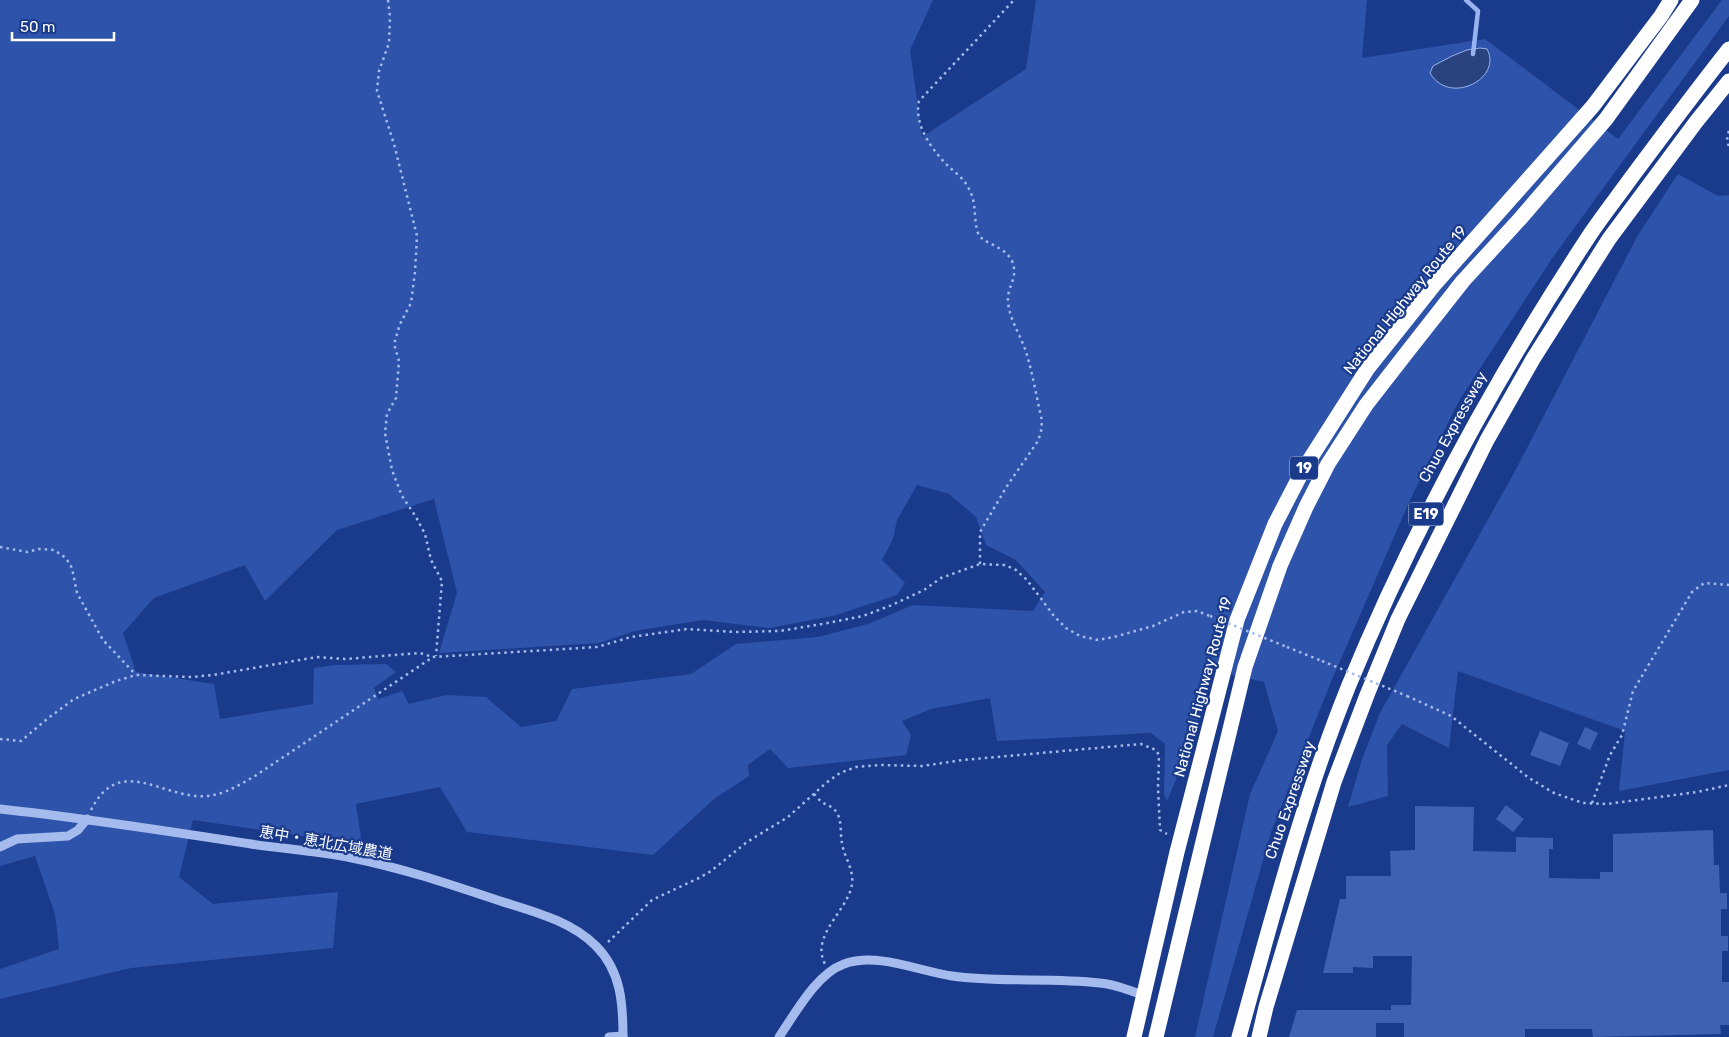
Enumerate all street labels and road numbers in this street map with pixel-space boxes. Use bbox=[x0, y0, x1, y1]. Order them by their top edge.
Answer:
street label: National Highway Route 19 bbox=[1340, 222, 1471, 378]
street label: Chuo Expressway bbox=[1415, 368, 1491, 486]
road number: 19 bbox=[1290, 456, 1318, 479]
road number: E19 bbox=[1408, 502, 1444, 526]
street label: National Highway Route 19 bbox=[1170, 595, 1236, 779]
street label: Chuo Expressway bbox=[1261, 739, 1319, 861]
street label: 恵中・恵北広域農道 bbox=[258, 822, 394, 864]

